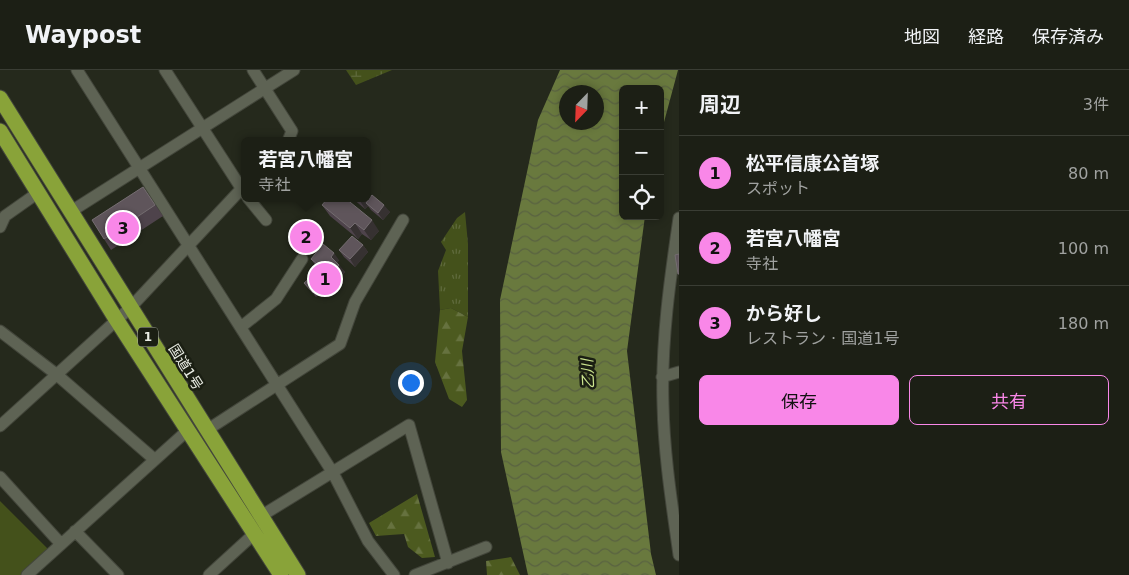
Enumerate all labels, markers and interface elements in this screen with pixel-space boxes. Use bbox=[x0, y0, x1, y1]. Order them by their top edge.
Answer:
text: Waypost bbox=[25, 21, 141, 49]
text: 地図 bbox=[904, 26, 940, 47]
text: 経路 bbox=[968, 26, 1004, 47]
text: 保存済み bbox=[1032, 26, 1104, 47]
north arrow bbox=[559, 85, 604, 130]
map controls bbox=[619, 85, 664, 220]
button: + bbox=[619, 85, 664, 130]
text: 周辺 bbox=[699, 93, 741, 117]
text: 3件 bbox=[1083, 95, 1109, 114]
button: − bbox=[619, 130, 664, 175]
popup bbox=[241, 137, 371, 202]
text: 若宮八幡宮 bbox=[258, 148, 354, 170]
text: 松平信康公首塚 bbox=[746, 152, 879, 174]
text: 1 bbox=[709, 164, 721, 183]
text: 80 m bbox=[1068, 164, 1109, 183]
text: 寺社 bbox=[258, 175, 291, 194]
button: locate bbox=[619, 175, 664, 220]
text: スポット bbox=[746, 179, 810, 198]
pin: 3 bbox=[107, 209, 139, 247]
pin: 2 bbox=[290, 218, 322, 256]
text: 若宮八幡宮 bbox=[746, 227, 841, 249]
text: 2 bbox=[709, 239, 721, 258]
text: 100 m bbox=[1058, 239, 1109, 258]
text: 寺社 bbox=[746, 254, 778, 273]
pin: 1 bbox=[309, 260, 341, 298]
text: から好し bbox=[746, 302, 822, 324]
text: 3 bbox=[709, 314, 721, 333]
text: 180 m bbox=[1058, 314, 1109, 333]
road number: 1 bbox=[138, 328, 158, 346]
text: レストラン · 国道1号 bbox=[746, 329, 899, 348]
street label: 国道1号 bbox=[166, 341, 206, 393]
water label: 乙川 bbox=[578, 357, 598, 389]
your location bbox=[398, 370, 424, 396]
button: 保存 bbox=[699, 375, 899, 425]
button: 共有 bbox=[909, 375, 1109, 425]

